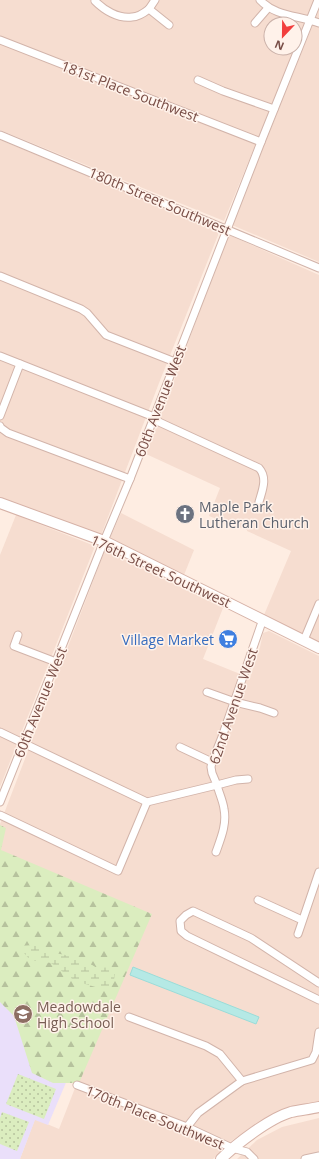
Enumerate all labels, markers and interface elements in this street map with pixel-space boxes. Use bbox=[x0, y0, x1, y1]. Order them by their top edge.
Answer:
north arrow bbox=[263, 16, 303, 56]
text: N bbox=[272, 37, 286, 54]
street label: 181st Place Southwest bbox=[58, 56, 202, 126]
street label: 180th Street Southwest bbox=[86, 162, 234, 240]
street label: 60th Avenue West bbox=[130, 342, 190, 460]
place label: Maple Park Lutheran Church bbox=[199, 497, 309, 532]
church icon: Maple Park Lutheran Church bbox=[174, 503, 196, 525]
street label: 176th Street Southwest bbox=[88, 530, 234, 612]
supermarket icon: Village Market bbox=[217, 628, 239, 650]
place label: Village Market bbox=[122, 630, 214, 649]
street label: 60th Avenue West bbox=[9, 644, 71, 760]
street label: 62nd Avenue West bbox=[204, 645, 262, 767]
place label: Meadowdale High School bbox=[37, 997, 121, 1032]
school or university icon: Meadowdale High School bbox=[12, 1003, 34, 1025]
street label: 170th Place Southwest bbox=[83, 1081, 227, 1153]

